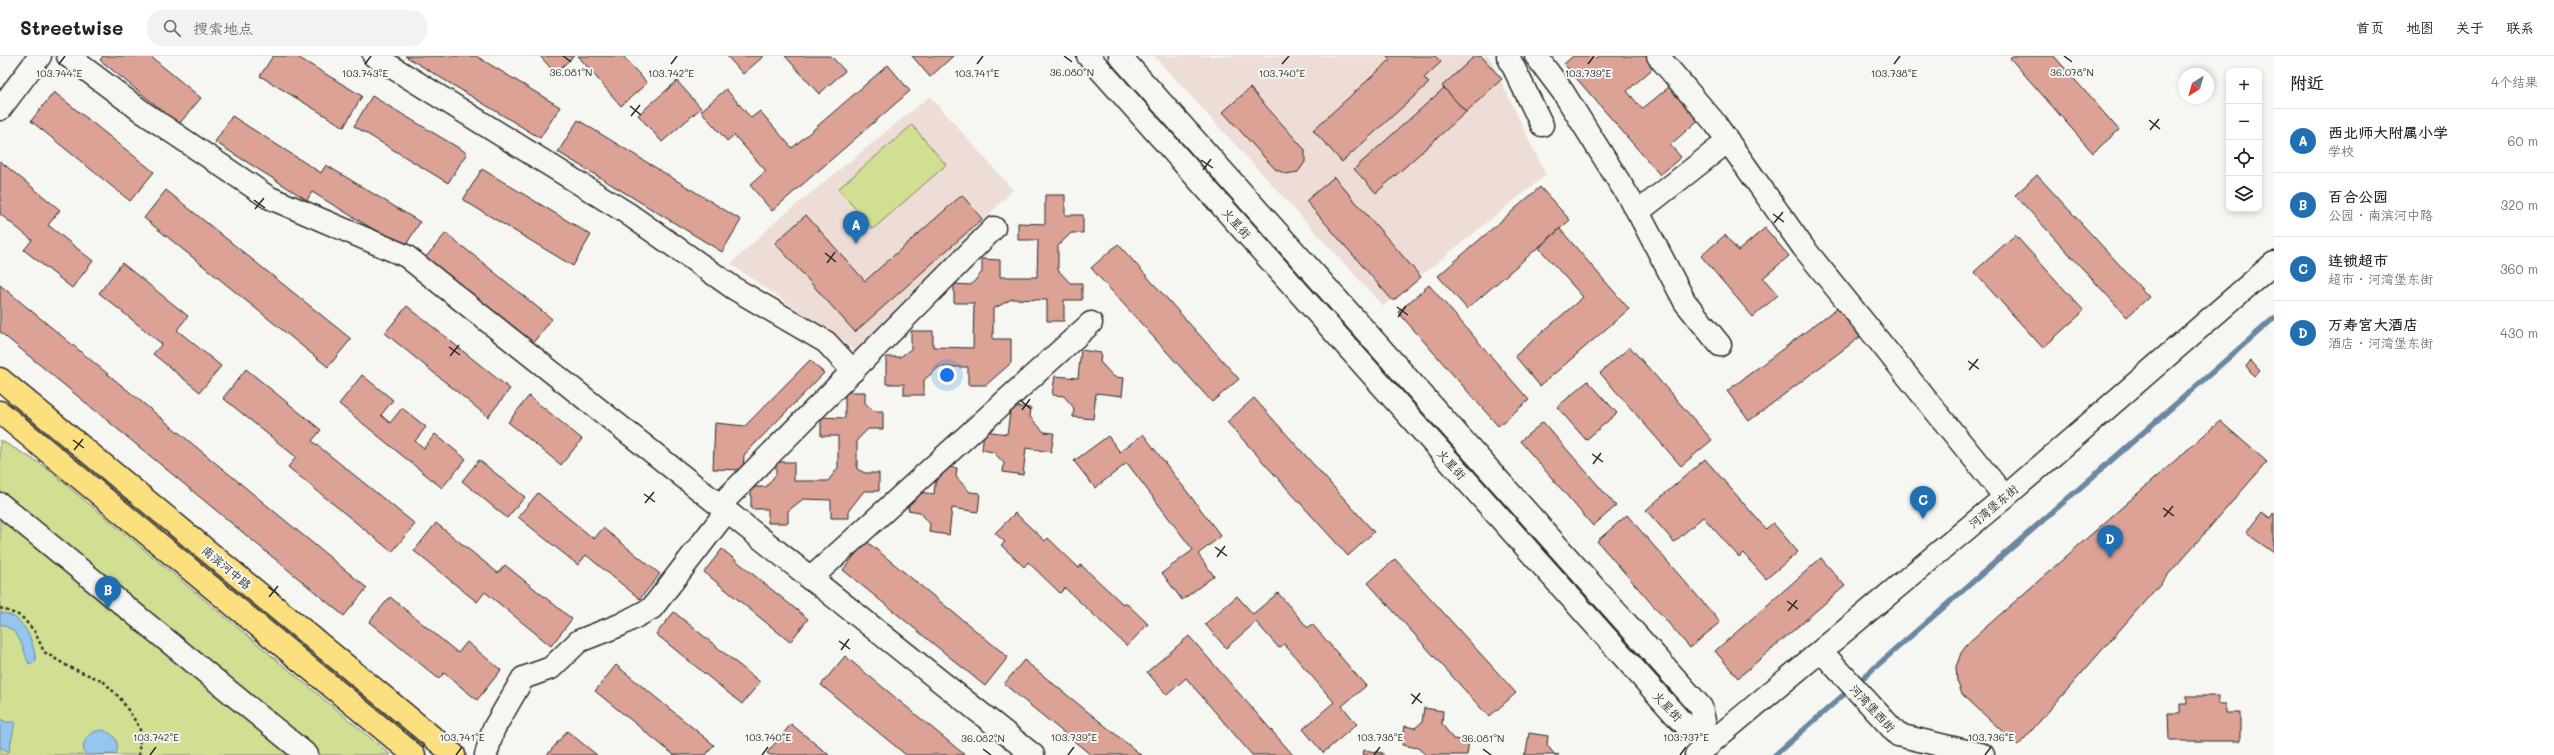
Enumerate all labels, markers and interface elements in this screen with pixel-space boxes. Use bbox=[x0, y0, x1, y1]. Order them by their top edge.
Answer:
search box bbox=[147, 10, 427, 46]
text: Streetwise bbox=[20, 15, 123, 40]
icon: search bbox=[161, 17, 183, 39]
text: 搜索地点 bbox=[193, 18, 253, 38]
text: 首页 bbox=[2356, 18, 2384, 37]
text: 地图 bbox=[2406, 18, 2434, 37]
text: 关于 bbox=[2456, 18, 2484, 37]
text: 联系 bbox=[2506, 18, 2534, 37]
text: 36.081°N bbox=[550, 65, 592, 79]
text: 36.080°N bbox=[1050, 65, 1094, 79]
text: 36.078°N bbox=[2050, 65, 2094, 79]
text: 103.744°E bbox=[36, 66, 82, 80]
text: 103.743°E bbox=[342, 66, 388, 80]
text: 103.742°E bbox=[648, 66, 694, 80]
text: 103.741°E bbox=[955, 66, 1000, 80]
text: 103.740°E bbox=[1259, 66, 1306, 80]
text: 103.739°E bbox=[1565, 66, 1611, 80]
text: 103.738°E bbox=[1871, 66, 1918, 80]
north arrow bbox=[2178, 68, 2214, 104]
map controls bbox=[2226, 68, 2262, 212]
button: + bbox=[2226, 68, 2262, 104]
text: 附近 bbox=[2290, 71, 2324, 93]
text: 4个结果 bbox=[2491, 73, 2538, 90]
button: − bbox=[2226, 104, 2262, 140]
text: 西北师大附属小学 bbox=[2328, 122, 2448, 142]
text: A bbox=[2298, 132, 2308, 149]
text: 60 m bbox=[2508, 132, 2538, 149]
button: locate bbox=[2226, 140, 2262, 176]
text: 学校 bbox=[2328, 142, 2354, 159]
button: layers bbox=[2226, 176, 2262, 212]
text: 百合公园 bbox=[2328, 186, 2388, 206]
text: B bbox=[2299, 196, 2307, 213]
text: 320 m bbox=[2501, 196, 2538, 213]
street label: 火星街 bbox=[1219, 204, 1255, 242]
text: 公园 · 南滨河中路 bbox=[2328, 206, 2433, 223]
pin: A bbox=[843, 211, 869, 244]
text: 连锁超市 bbox=[2328, 250, 2388, 270]
text: C bbox=[2298, 260, 2308, 277]
text: 360 m bbox=[2500, 260, 2538, 277]
text: 超市 · 河湾堡东街 bbox=[2328, 270, 2433, 287]
text: 万寿宫大酒店 bbox=[2328, 314, 2418, 334]
text: D bbox=[2298, 324, 2308, 341]
text: 430 m bbox=[2500, 324, 2538, 341]
text: 酒店 · 河湾堡东街 bbox=[2328, 334, 2433, 351]
your location bbox=[937, 365, 957, 385]
street label: 火星街 bbox=[1434, 445, 1470, 483]
street label: 河湾堡东街 bbox=[1965, 481, 2021, 531]
pin: C bbox=[1910, 486, 1936, 519]
pin: D bbox=[2097, 525, 2123, 558]
street label: 南滨河中路 bbox=[199, 542, 255, 592]
pin: B bbox=[95, 576, 121, 609]
street label: 河湾堡西街 bbox=[1847, 681, 1899, 735]
street label: 火星街 bbox=[1650, 687, 1686, 725]
text: 103.742°E bbox=[133, 730, 179, 744]
text: 103.741°E bbox=[440, 730, 485, 744]
text: 103.740°E bbox=[745, 730, 792, 744]
text: 103.739°E bbox=[1051, 730, 1097, 744]
text: 103.738°E bbox=[1357, 730, 1404, 744]
text: 103.737°E bbox=[1663, 730, 1709, 744]
text: 103.736°E bbox=[1968, 730, 2015, 744]
text: 36.082°N bbox=[961, 731, 1005, 745]
text: 36.081°N bbox=[1462, 731, 1504, 745]

